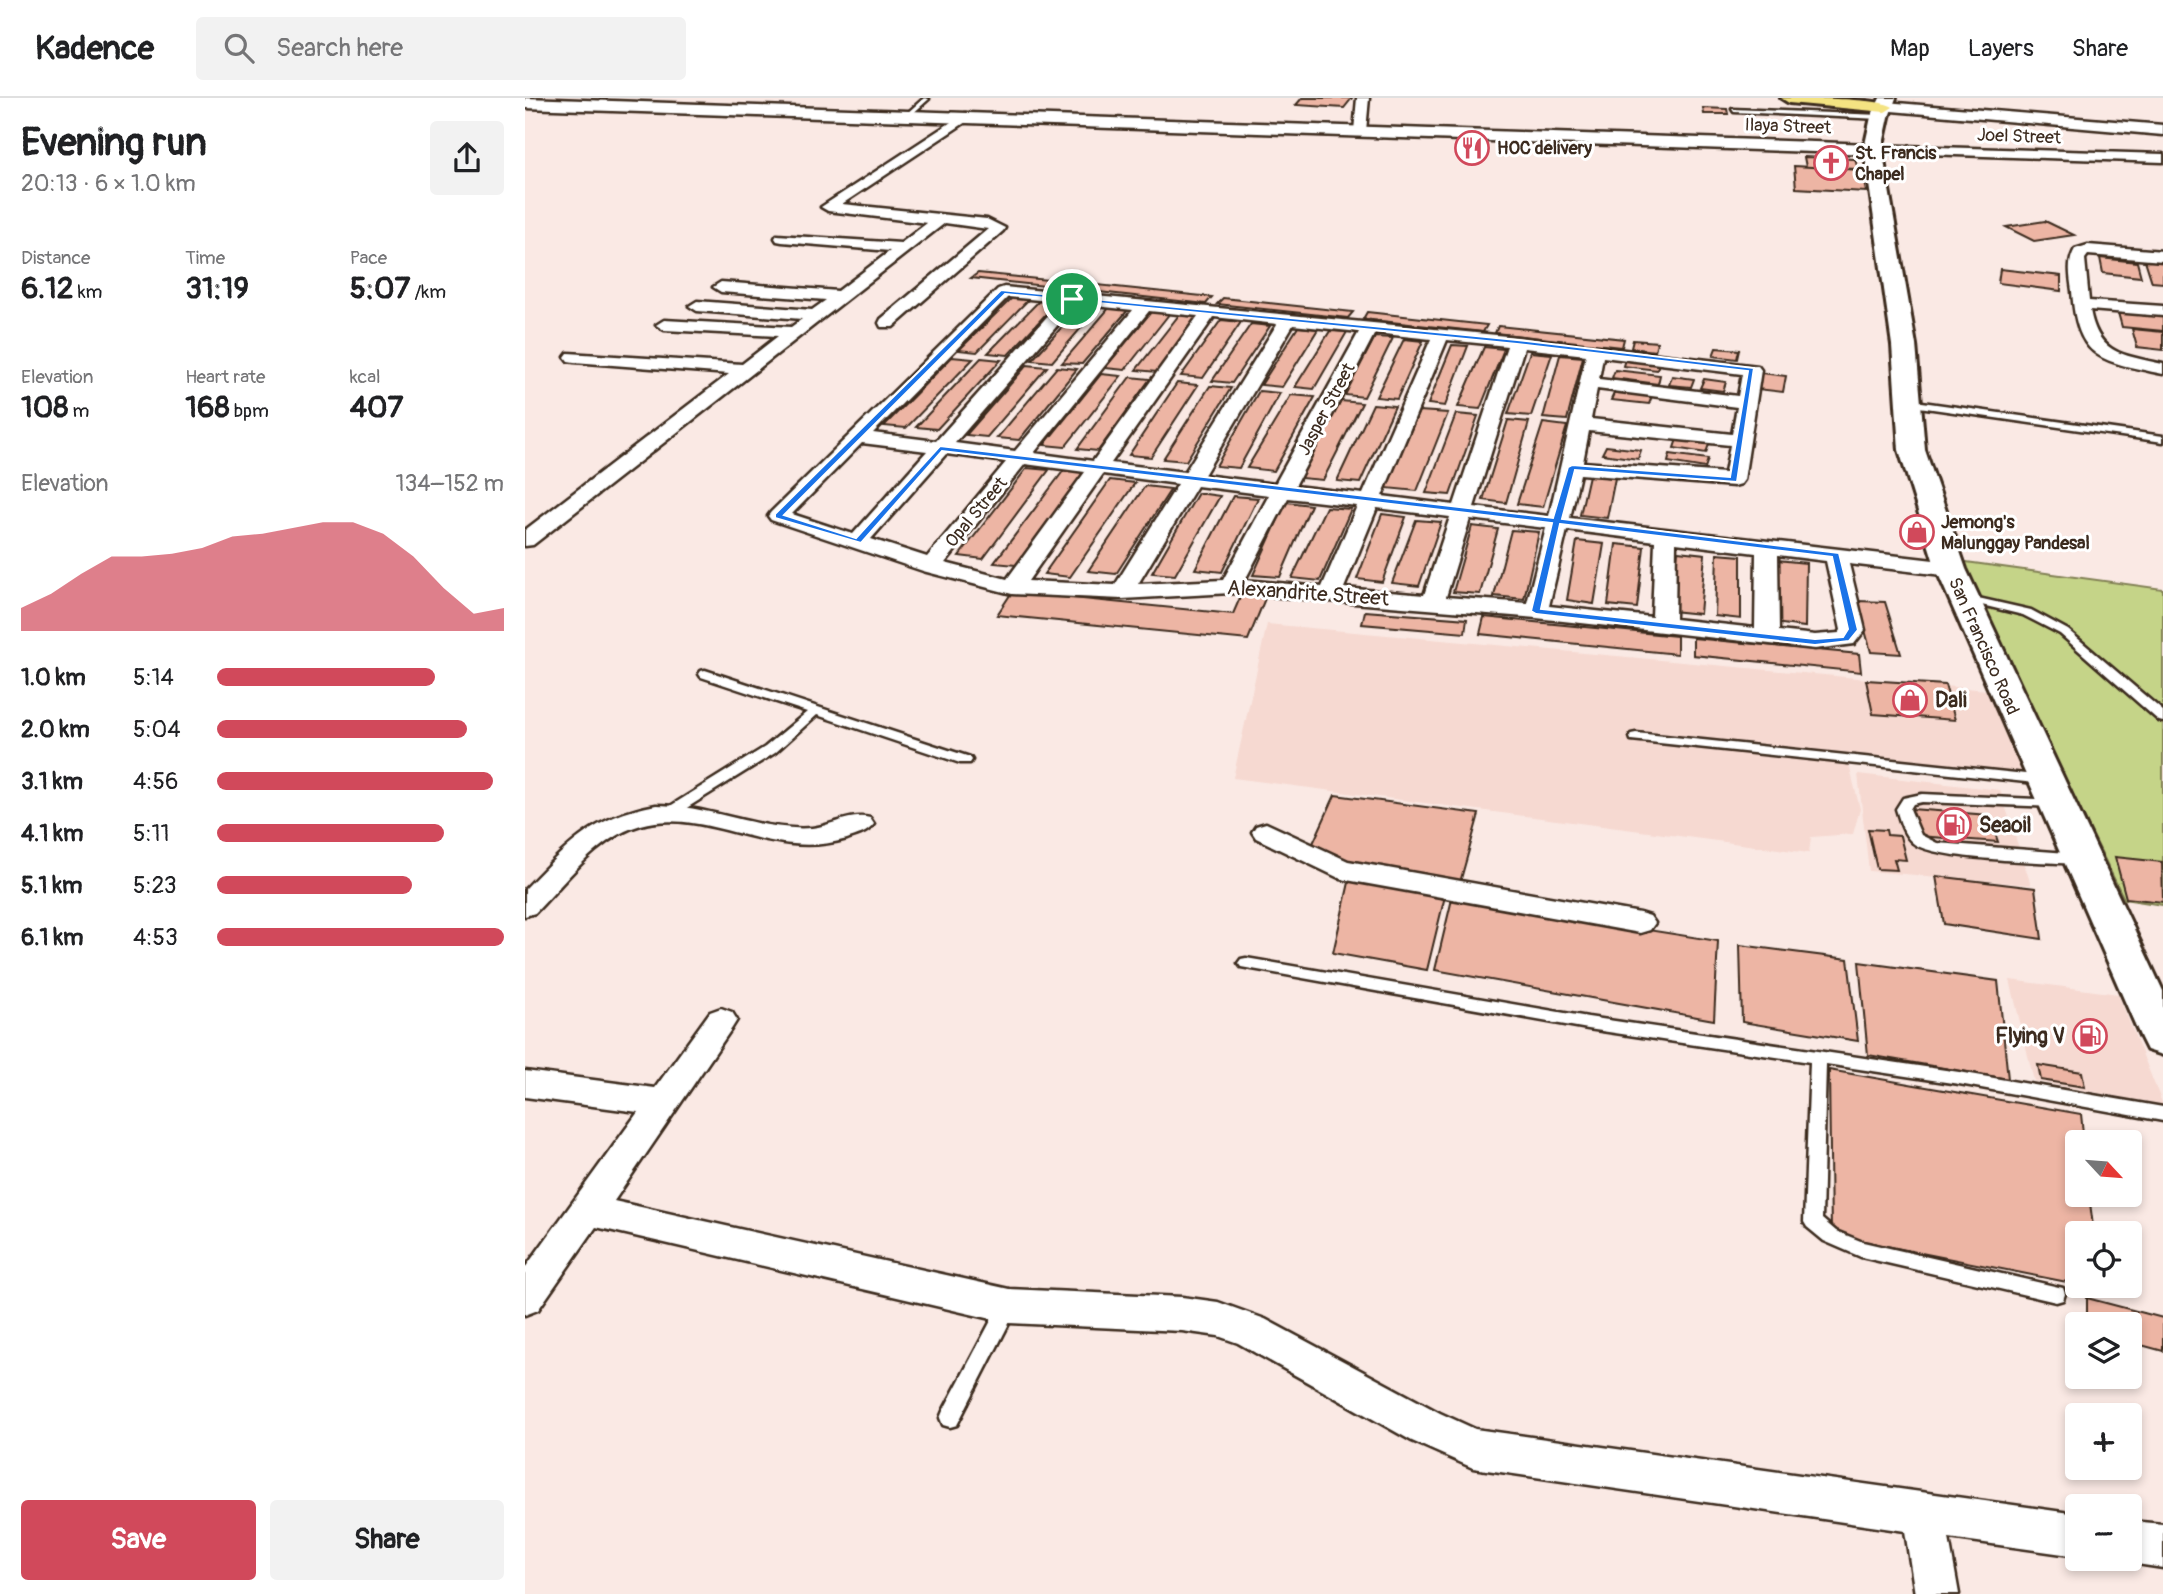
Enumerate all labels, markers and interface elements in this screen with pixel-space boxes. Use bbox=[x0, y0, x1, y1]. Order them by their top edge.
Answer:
search box bbox=[196, 17, 686, 80]
text: Kadence bbox=[35, 28, 154, 69]
icon: search bbox=[220, 29, 258, 67]
text: Search here bbox=[276, 32, 403, 64]
text: Map bbox=[1890, 34, 1930, 63]
text: Layers bbox=[1968, 34, 2034, 63]
text: Share bbox=[2072, 34, 2128, 63]
street label: Ilaya Street bbox=[1744, 113, 1832, 140]
text: Evening run bbox=[21, 119, 207, 167]
button: share bbox=[430, 121, 504, 195]
street label: Joel Street bbox=[1977, 124, 2062, 149]
restaurant icon: HOC delivery bbox=[1453, 129, 1491, 167]
place label: HOC delivery bbox=[1497, 137, 1592, 160]
place label: St. Francis Chapel bbox=[1855, 142, 1937, 186]
church icon: St. Francis Chapel bbox=[1812, 144, 1850, 182]
text: 20:13 · 6 × 1.0 km bbox=[21, 169, 196, 198]
text: Distance bbox=[21, 246, 90, 270]
text: Time bbox=[185, 246, 225, 270]
text: Pace bbox=[350, 246, 387, 270]
pin bbox=[1042, 269, 1102, 329]
text: 6.12 bbox=[21, 270, 74, 307]
text: 31:19 bbox=[185, 270, 249, 307]
text: 5:07 bbox=[350, 270, 410, 307]
text: km bbox=[74, 280, 102, 304]
text: /km bbox=[410, 280, 446, 304]
icon: arrive bbox=[1053, 280, 1091, 318]
street label: Jasper Street bbox=[1292, 358, 1361, 459]
text: Elevation bbox=[21, 365, 93, 389]
text: Heart rate bbox=[185, 365, 265, 389]
text: kcal bbox=[350, 365, 381, 389]
text: 108 bbox=[21, 389, 68, 426]
text: 168 bbox=[185, 389, 230, 426]
text: 407 bbox=[350, 389, 403, 426]
text: m bbox=[68, 399, 89, 423]
text: bpm bbox=[230, 399, 269, 423]
text: Elevation bbox=[21, 469, 109, 498]
text: 134–152 m bbox=[396, 469, 504, 498]
street label: Opal Street bbox=[940, 472, 1013, 552]
place label: Jemong's Malunggay Pandesal bbox=[1941, 511, 2090, 555]
shop icon: Jemong's Malunggay Pandesal bbox=[1898, 513, 1936, 551]
street label: Alexandrite Street bbox=[1226, 574, 1390, 613]
street label: San Francisco Road bbox=[1943, 574, 2024, 719]
text: 1.0 km bbox=[21, 663, 86, 692]
text: 5:14 bbox=[133, 663, 174, 692]
shop icon: Dali bbox=[1891, 681, 1929, 719]
place label: Dali bbox=[1935, 687, 1967, 714]
text: 2.0 km bbox=[21, 715, 90, 744]
text: 5:04 bbox=[133, 715, 181, 744]
text: 3.1 km bbox=[21, 767, 83, 796]
text: 4:56 bbox=[133, 767, 178, 796]
fuel station icon: Seaoil bbox=[1935, 806, 1973, 844]
place label: Seaoil bbox=[1979, 812, 2031, 839]
text: 4.1 km bbox=[21, 819, 83, 848]
text: 5:11 bbox=[133, 819, 170, 848]
text: 5.1 km bbox=[21, 871, 83, 900]
text: 5:23 bbox=[133, 871, 177, 900]
text: 6.1 km bbox=[21, 923, 83, 952]
text: 4:53 bbox=[133, 923, 178, 952]
fuel station icon: Flying V bbox=[2071, 1017, 2109, 1055]
place label: Flying V bbox=[1995, 1023, 2065, 1050]
north arrow bbox=[2065, 1130, 2142, 1208]
map controls bbox=[2065, 1130, 2142, 1571]
button: locate bbox=[2065, 1221, 2142, 1298]
button: layers bbox=[2065, 1312, 2142, 1389]
button: + bbox=[2065, 1403, 2142, 1480]
button: − bbox=[2065, 1494, 2142, 1571]
button: Save bbox=[21, 1500, 256, 1580]
button: Share bbox=[270, 1500, 504, 1580]

